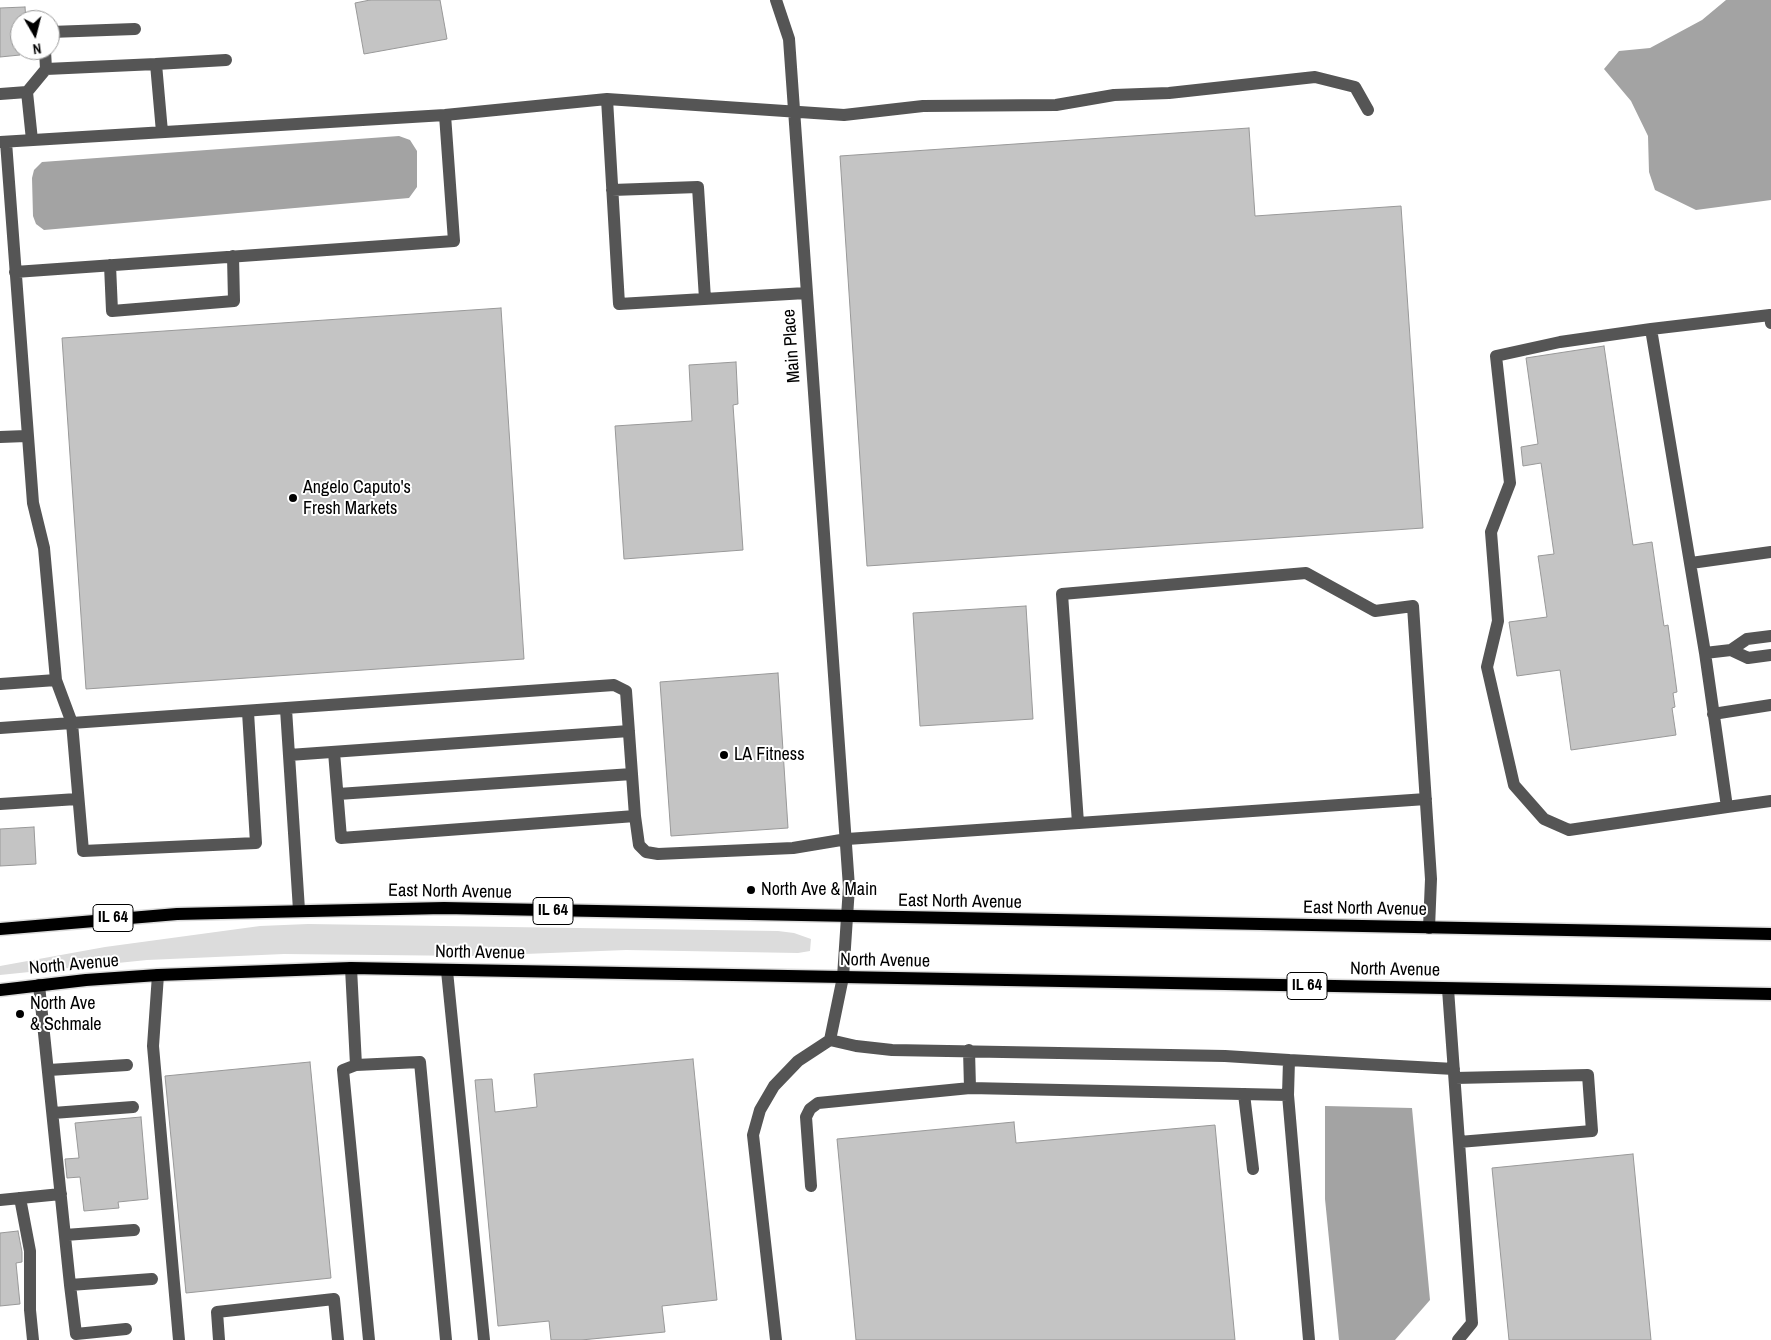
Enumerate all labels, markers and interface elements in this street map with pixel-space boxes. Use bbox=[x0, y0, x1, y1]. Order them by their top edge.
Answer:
north arrow bbox=[10, 10, 60, 60]
text: N bbox=[32, 39, 42, 58]
street label: Main Place bbox=[779, 308, 805, 384]
place label: Angelo Caputo's Fresh Markets bbox=[303, 477, 411, 520]
marker: Angelo Caputo's Fresh Markets bbox=[287, 492, 299, 504]
place label: LA Fitness bbox=[734, 744, 805, 766]
marker: LA Fitness bbox=[718, 749, 730, 761]
place label: North Ave & Main bbox=[761, 879, 877, 901]
street label: East North Avenue bbox=[388, 880, 512, 904]
marker: North Ave & Main bbox=[745, 884, 757, 896]
street label: East North Avenue bbox=[898, 890, 1022, 914]
street label: East North Avenue bbox=[1303, 897, 1427, 921]
road number: IL 64 bbox=[533, 898, 573, 924]
road number: IL 64 bbox=[93, 904, 133, 931]
street label: North Avenue bbox=[435, 941, 525, 965]
street label: North Avenue bbox=[840, 949, 930, 973]
street label: North Avenue bbox=[28, 950, 120, 980]
street label: North Avenue bbox=[1350, 958, 1440, 982]
road number: IL 64 bbox=[1287, 972, 1327, 999]
place label: North Ave & Schmale bbox=[30, 993, 101, 1036]
marker: North Ave & Schmale bbox=[14, 1008, 26, 1020]

